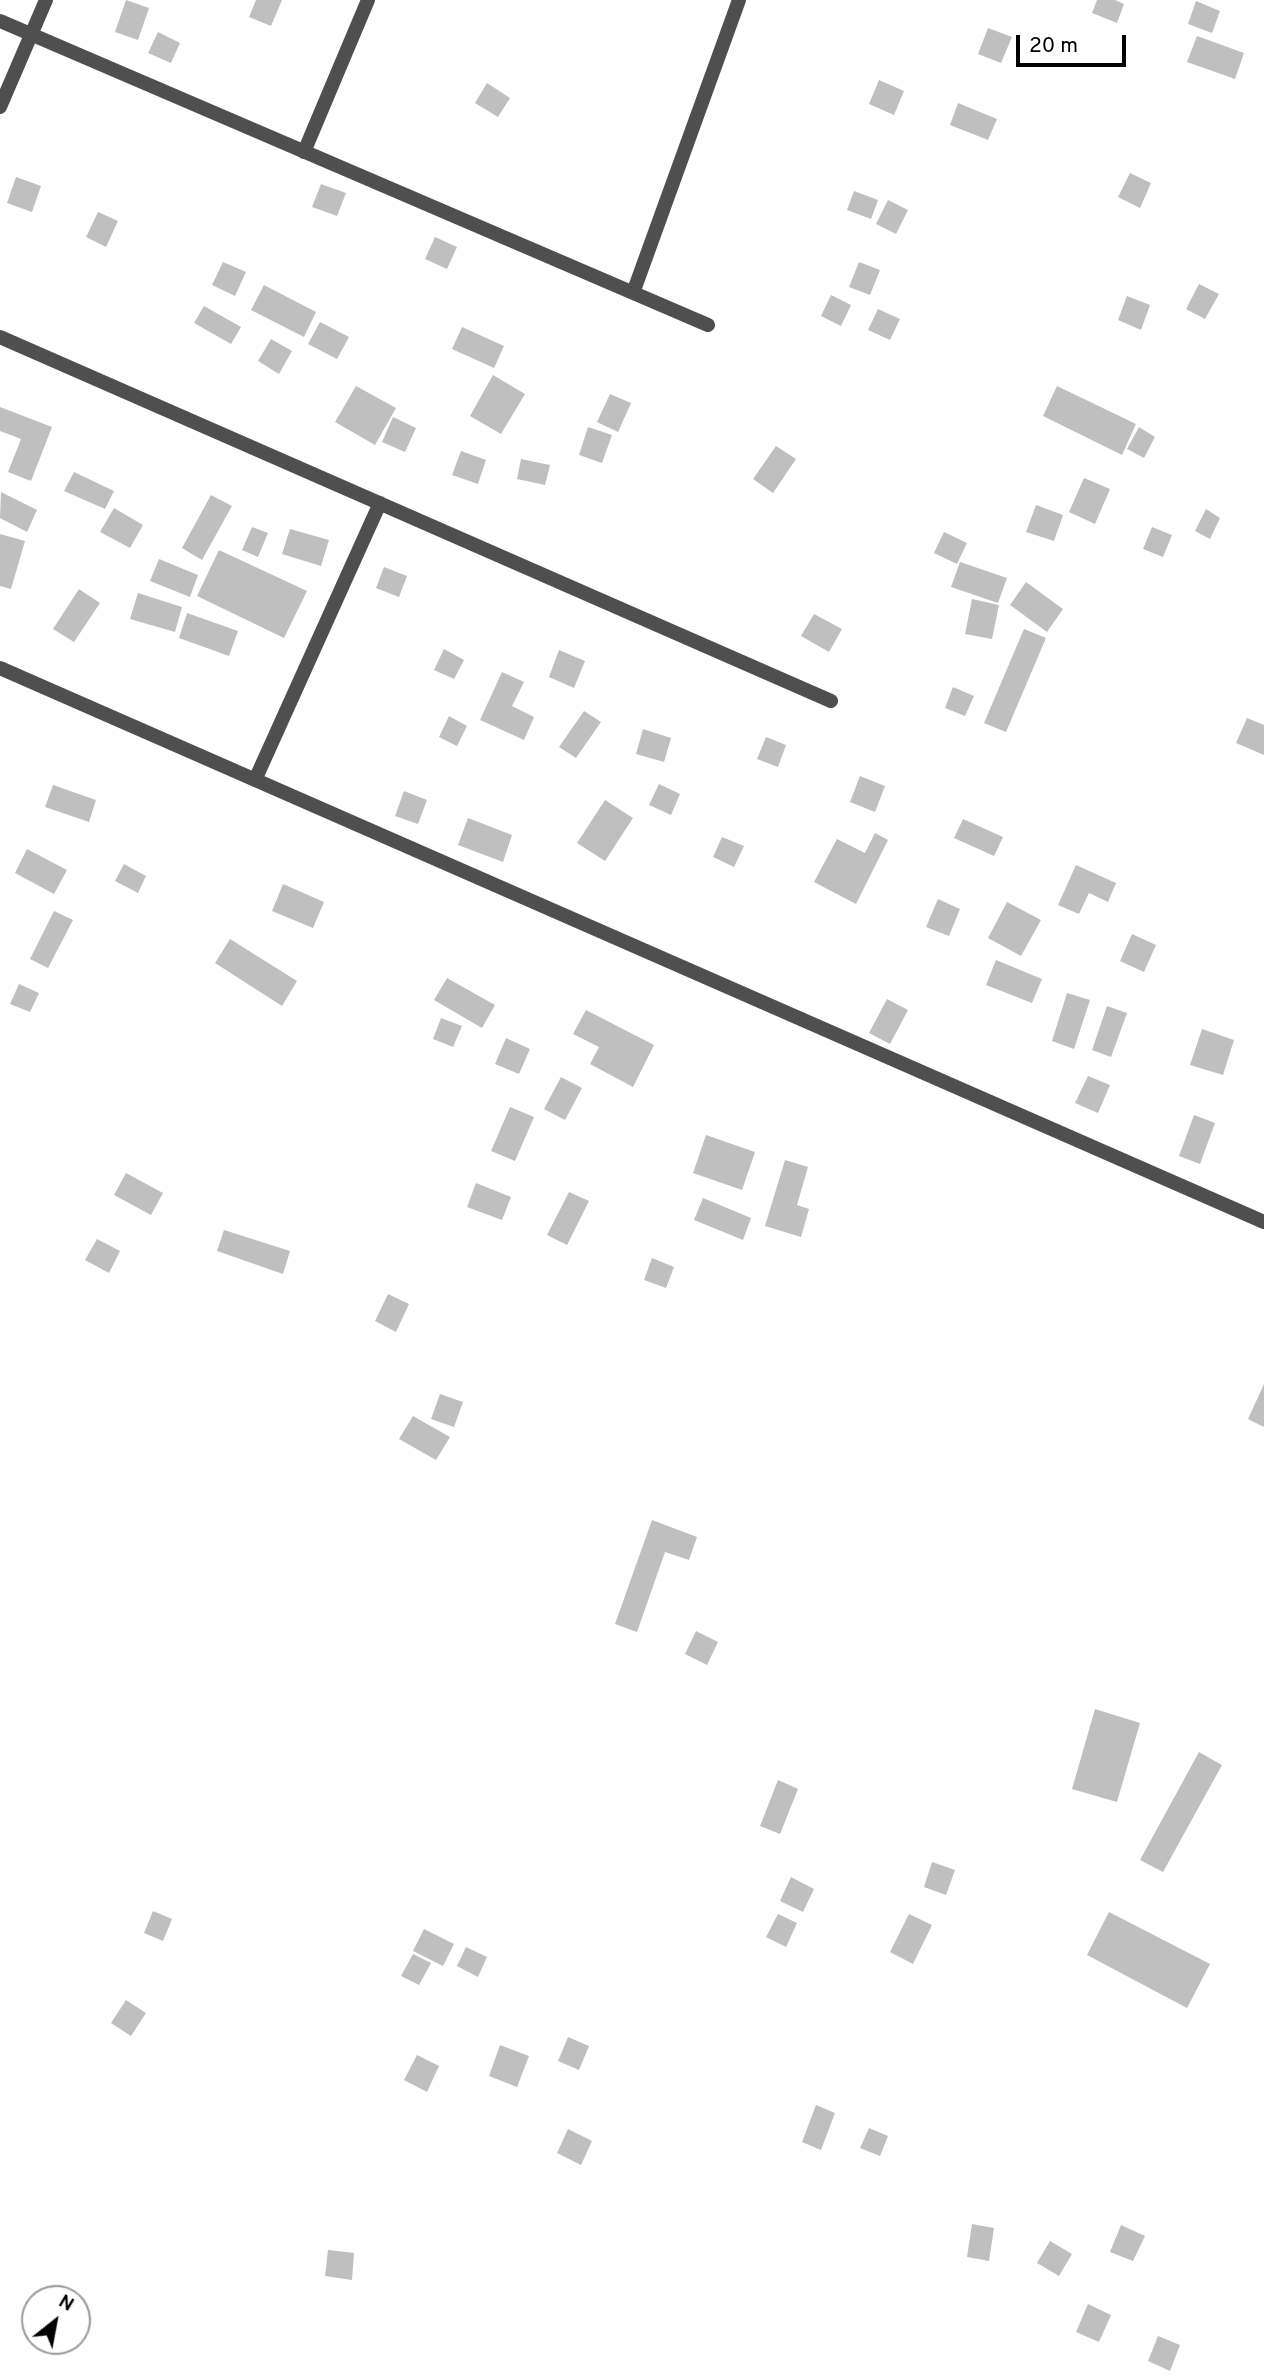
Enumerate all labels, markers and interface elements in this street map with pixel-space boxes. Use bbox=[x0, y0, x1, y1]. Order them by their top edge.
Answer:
scale bar bbox=[1019, 21, 1129, 65]
text: 20 m bbox=[1029, 33, 1078, 60]
north arrow bbox=[21, 2285, 91, 2355]
text: N bbox=[54, 2290, 78, 2318]

